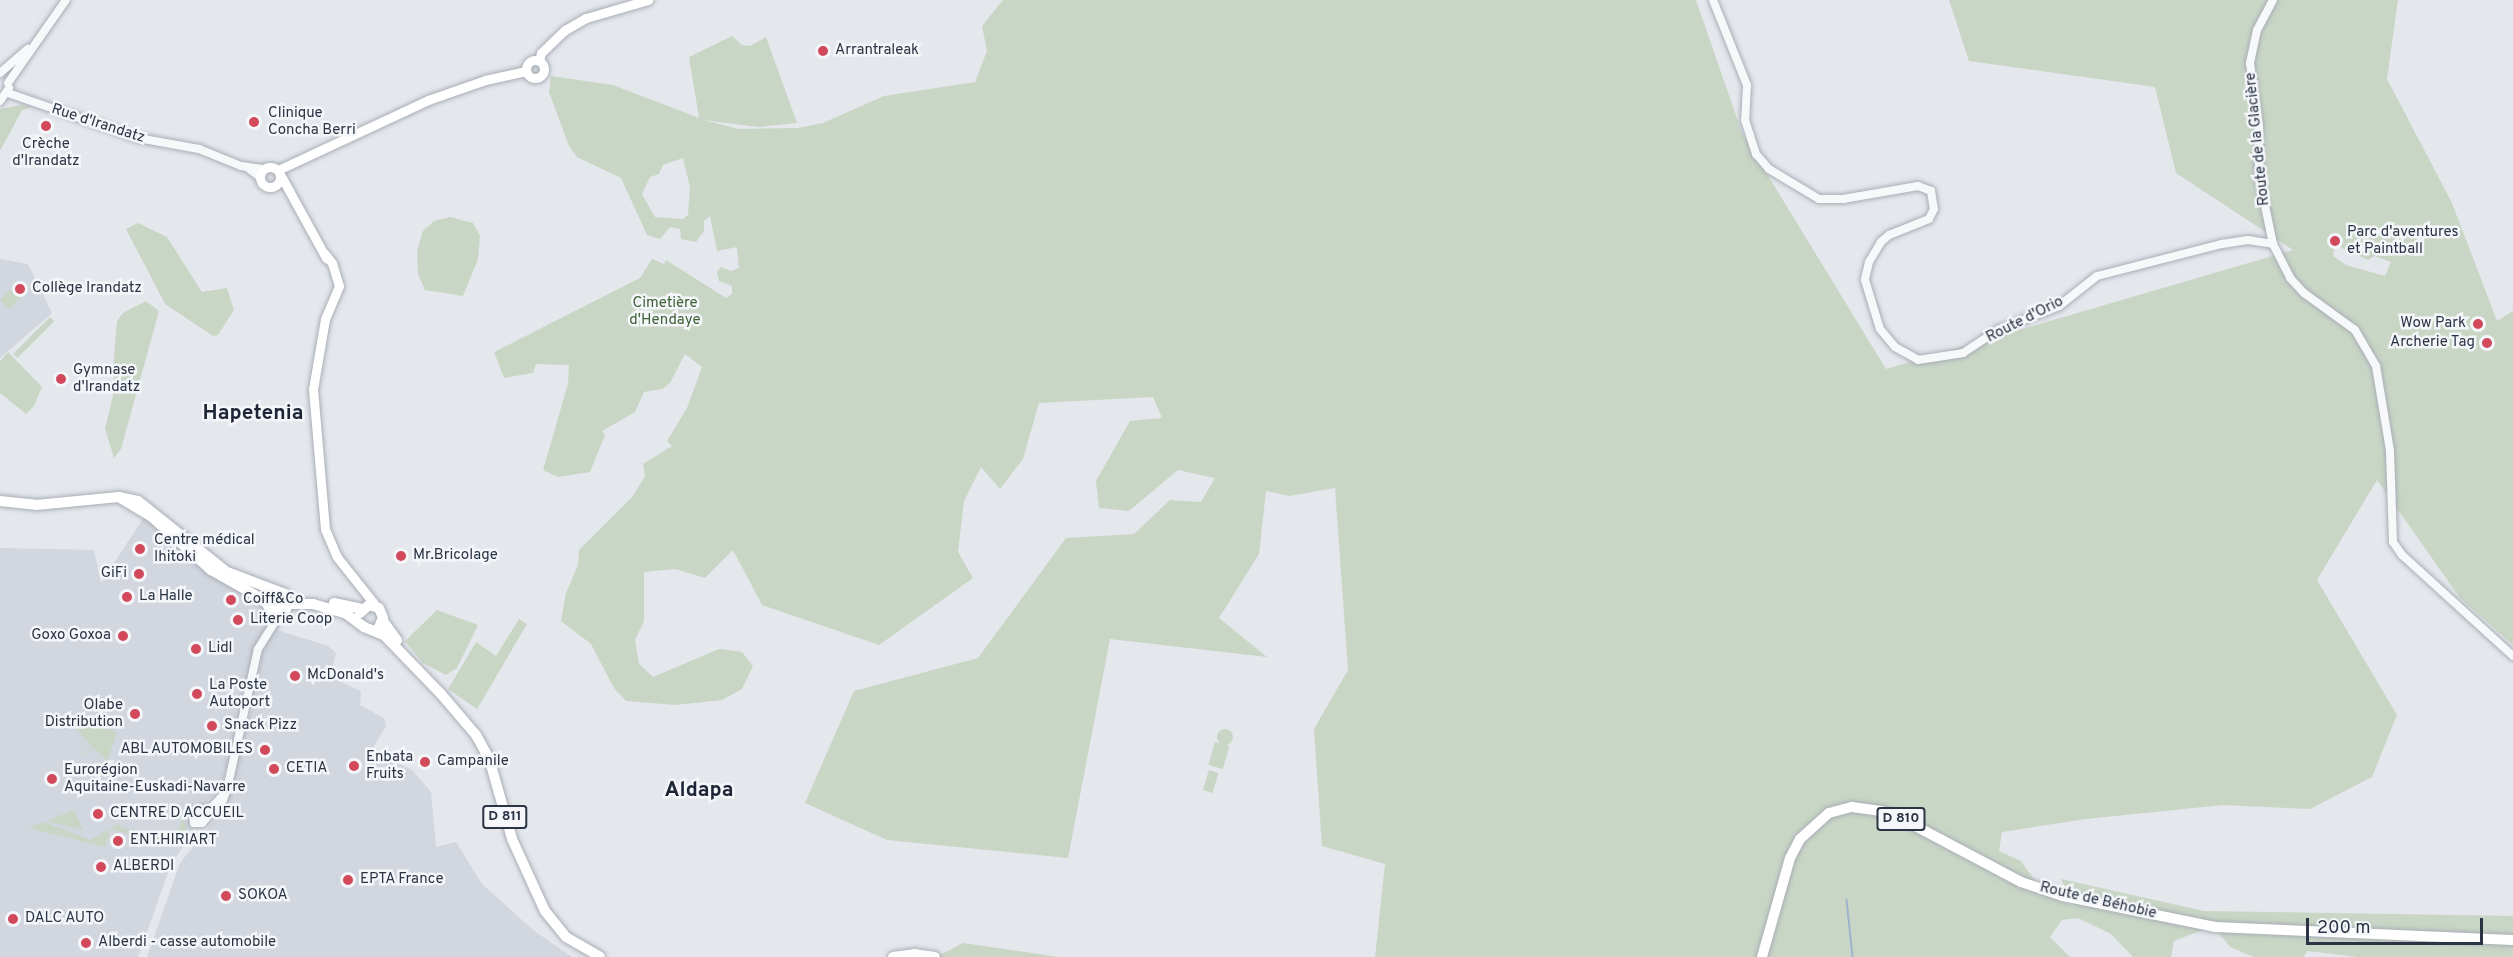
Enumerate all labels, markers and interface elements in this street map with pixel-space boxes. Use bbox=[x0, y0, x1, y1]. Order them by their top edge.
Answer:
place label: Arrantraleak bbox=[835, 42, 919, 60]
marker: Arrantraleak bbox=[816, 44, 830, 58]
street label: Route de la Glacière bbox=[2242, 71, 2274, 207]
street label: Rue d'Irandatz bbox=[49, 100, 147, 148]
place label: Clinique Concha Berri bbox=[268, 104, 356, 139]
marker: Clinique Concha Berri bbox=[245, 113, 263, 131]
marker: Crèche d'Irandatz bbox=[39, 119, 53, 133]
place label: Crèche d'Irandatz bbox=[12, 135, 80, 170]
place label: Parc d'aventures et Paintball bbox=[2347, 223, 2459, 258]
marker: Parc d'aventures et Paintball bbox=[2328, 234, 2342, 248]
place label: Collège Irandatz bbox=[32, 280, 142, 298]
marker: Collège Irandatz bbox=[13, 282, 27, 296]
street label: Route d'Orio bbox=[1983, 293, 2067, 347]
park label: Cimetière d'Hendaye bbox=[629, 294, 701, 329]
place label: Wow Park bbox=[2400, 315, 2466, 333]
marker: Wow Park bbox=[2471, 317, 2485, 331]
place label: Archerie Tag bbox=[2389, 334, 2475, 352]
marker: Archerie Tag bbox=[2480, 336, 2494, 350]
place label: Gymnase d'Irandatz bbox=[73, 361, 140, 396]
marker: Gymnase d'Irandatz bbox=[54, 372, 68, 386]
district label: Hapetenia bbox=[203, 401, 303, 427]
place label: Centre médical Ihitoki bbox=[154, 531, 255, 566]
marker: Centre médical Ihitoki bbox=[131, 540, 149, 558]
place label: Mr.Bricolage bbox=[413, 547, 498, 565]
marker: Mr.Bricolage bbox=[394, 549, 408, 563]
place label: GiFi bbox=[101, 565, 127, 583]
marker: GiFi bbox=[132, 567, 146, 581]
place label: La Halle bbox=[139, 588, 193, 606]
marker: La Halle bbox=[120, 590, 134, 604]
place label: Coiff&Co bbox=[243, 591, 303, 609]
marker: Coiff&Co bbox=[224, 593, 238, 607]
place label: Literie Coop bbox=[250, 611, 332, 629]
marker: Literie Coop bbox=[231, 613, 245, 627]
place label: Goxo Goxoa bbox=[31, 627, 111, 645]
marker: Goxo Goxoa bbox=[116, 629, 130, 643]
place label: Lidl bbox=[208, 640, 233, 658]
marker: Lidl bbox=[189, 642, 203, 656]
place label: McDonald's bbox=[307, 667, 384, 685]
marker: McDonald's bbox=[288, 669, 302, 683]
place label: La Poste Autoport bbox=[209, 676, 270, 711]
marker: La Poste Autoport bbox=[190, 687, 204, 701]
place label: Olabe Distribution bbox=[45, 696, 123, 731]
marker: Olabe Distribution bbox=[128, 707, 142, 721]
place label: Snack Pizz bbox=[224, 717, 297, 735]
marker: Snack Pizz bbox=[205, 719, 219, 733]
place label: ABL AUTOMOBILES bbox=[120, 741, 253, 759]
marker: ABL AUTOMOBILES bbox=[258, 743, 272, 757]
place label: Enbata Fruits bbox=[366, 748, 413, 783]
place label: Campanile bbox=[437, 753, 509, 771]
marker: Campanile bbox=[418, 755, 432, 769]
marker: Enbata Fruits bbox=[347, 759, 361, 773]
place label: CETIA bbox=[286, 760, 327, 778]
place label: Eurorégion Aquitaine-Euskadi-Navarre bbox=[64, 761, 246, 796]
marker: CETIA bbox=[267, 762, 281, 776]
marker: Eurorégion Aquitaine-Euskadi-Navarre bbox=[45, 772, 59, 786]
district label: Aldapa bbox=[664, 778, 734, 804]
place label: CENTRE D ACCUEIL bbox=[110, 805, 245, 823]
road number: D 811 bbox=[481, 806, 529, 828]
marker: CENTRE D ACCUEIL bbox=[91, 807, 105, 821]
road number: D 810 bbox=[1876, 808, 1926, 830]
place label: ENT.HIRIART bbox=[130, 832, 217, 850]
marker: ENT.HIRIART bbox=[111, 834, 125, 848]
place label: ALBERDI bbox=[113, 858, 174, 876]
marker: ALBERDI bbox=[94, 860, 108, 874]
place label: EPTA France bbox=[360, 871, 444, 889]
marker: EPTA France bbox=[341, 873, 355, 887]
street label: Route de Béhobie bbox=[2038, 879, 2158, 923]
place label: SOKOA bbox=[238, 887, 288, 905]
marker: SOKOA bbox=[219, 889, 233, 903]
scale bar bbox=[2309, 906, 2486, 944]
place label: DALC AUTO bbox=[25, 910, 105, 928]
marker: DALC AUTO bbox=[6, 912, 20, 926]
text: 200 m bbox=[2317, 917, 2370, 940]
place label: Alberdi - casse automobile bbox=[98, 934, 276, 952]
marker: Alberdi - casse automobile bbox=[79, 936, 93, 950]

